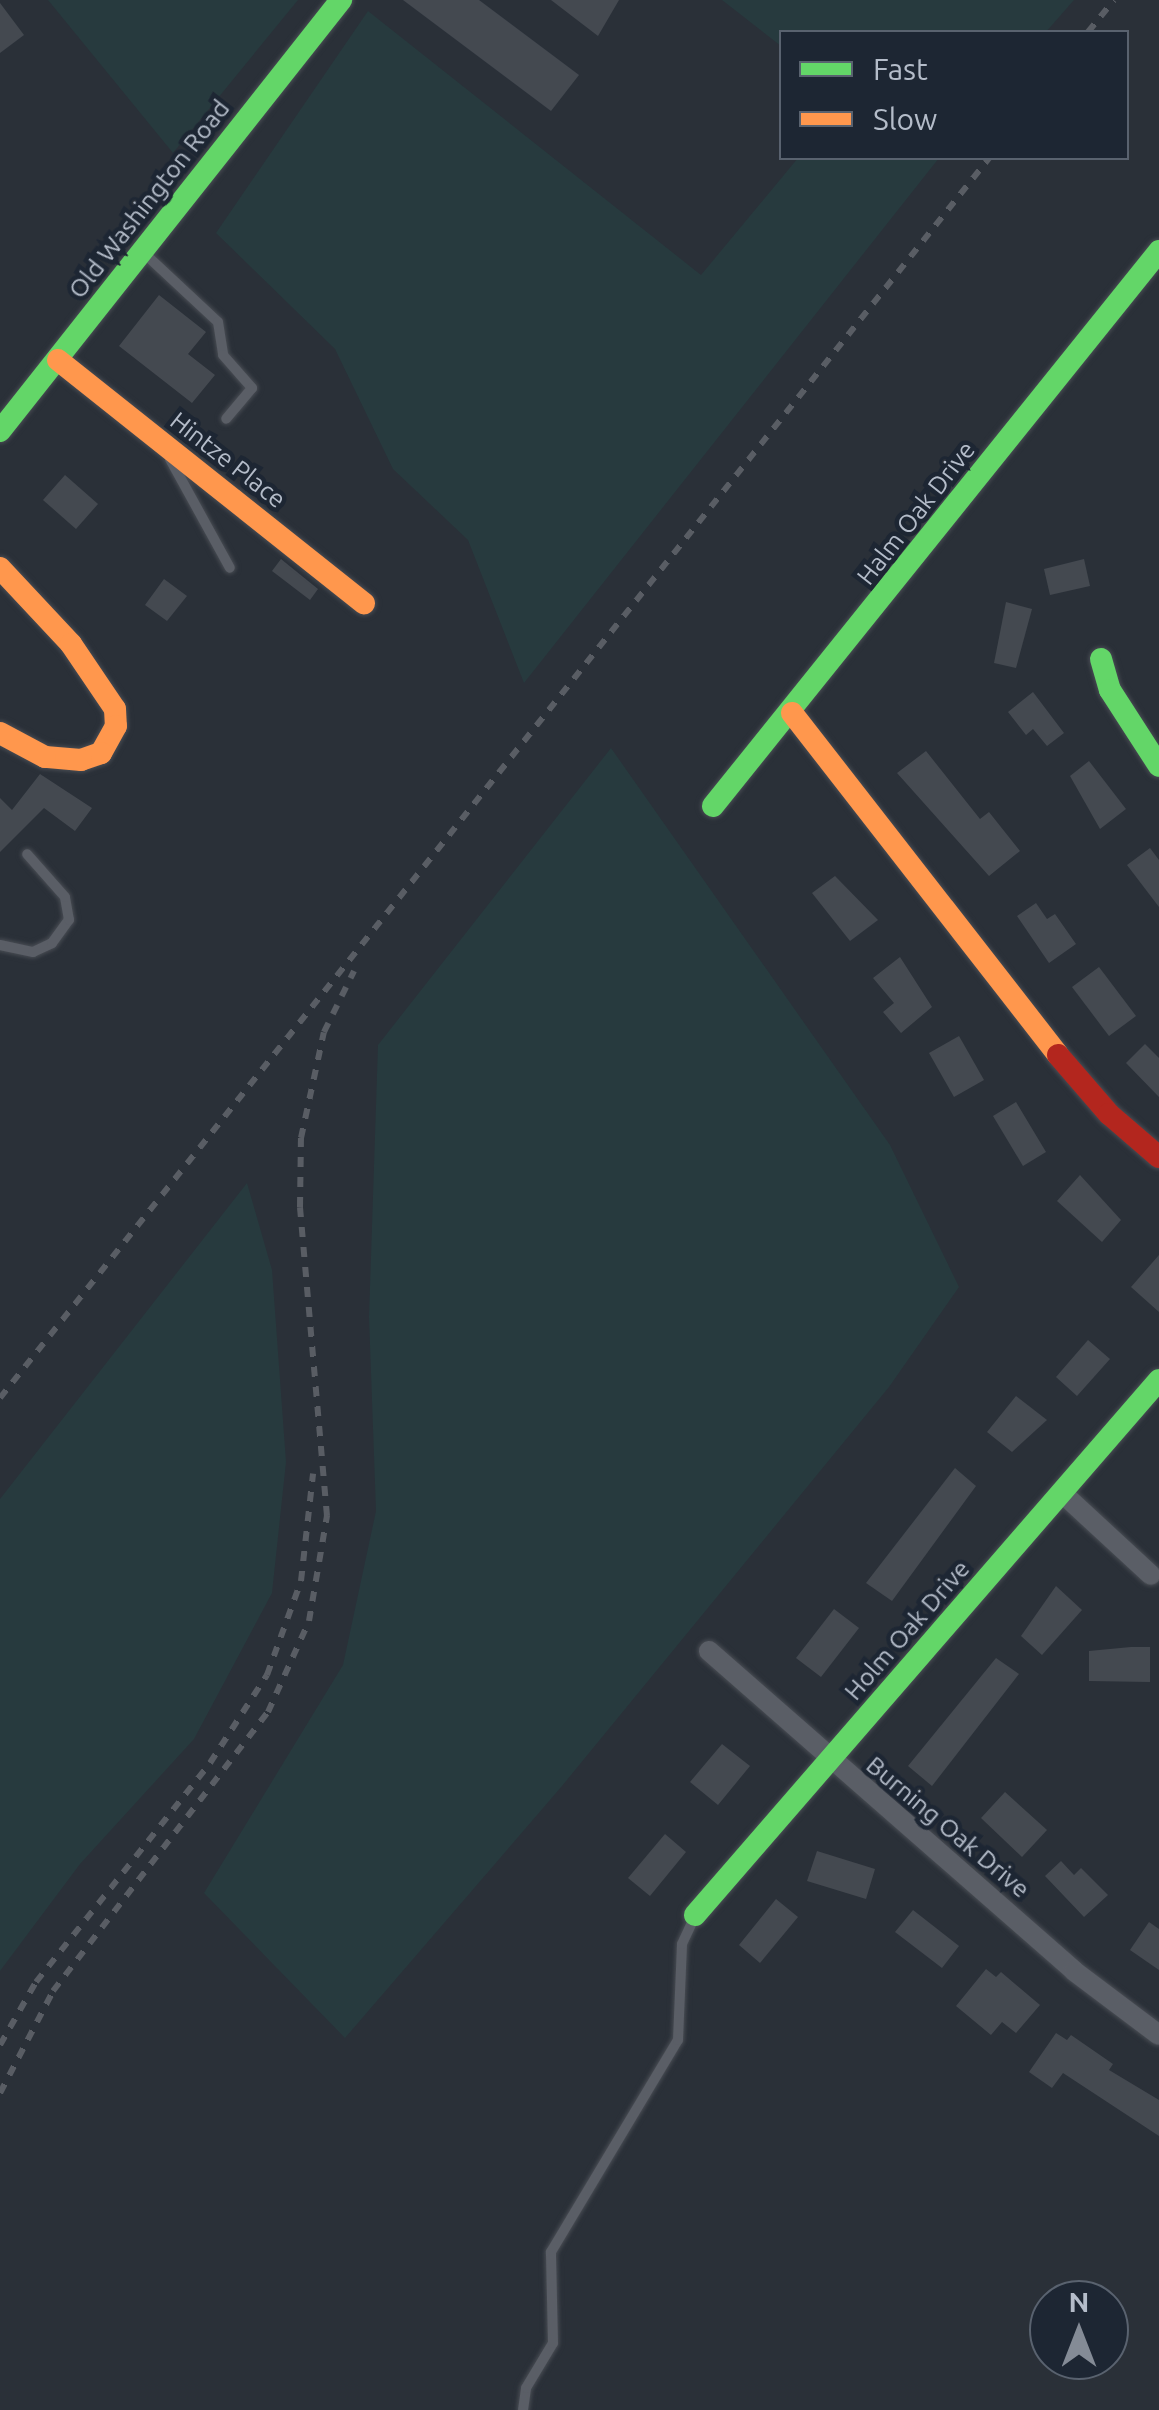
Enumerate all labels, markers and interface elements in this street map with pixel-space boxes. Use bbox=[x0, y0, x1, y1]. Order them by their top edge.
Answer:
legend bbox=[779, 30, 1129, 160]
text: Fast bbox=[873, 52, 928, 86]
street label: Old Washington Road bbox=[62, 94, 236, 304]
text: Slow bbox=[873, 102, 937, 136]
street label: Hintze Place bbox=[164, 406, 292, 514]
street label: Halm Oak Drive bbox=[851, 435, 981, 591]
street label: Holm Oak Drive bbox=[838, 1554, 976, 1706]
street label: Burning Oak Drive bbox=[860, 1750, 1036, 1904]
north arrow bbox=[1029, 2280, 1129, 2380]
text: N bbox=[1069, 2286, 1089, 2317]

